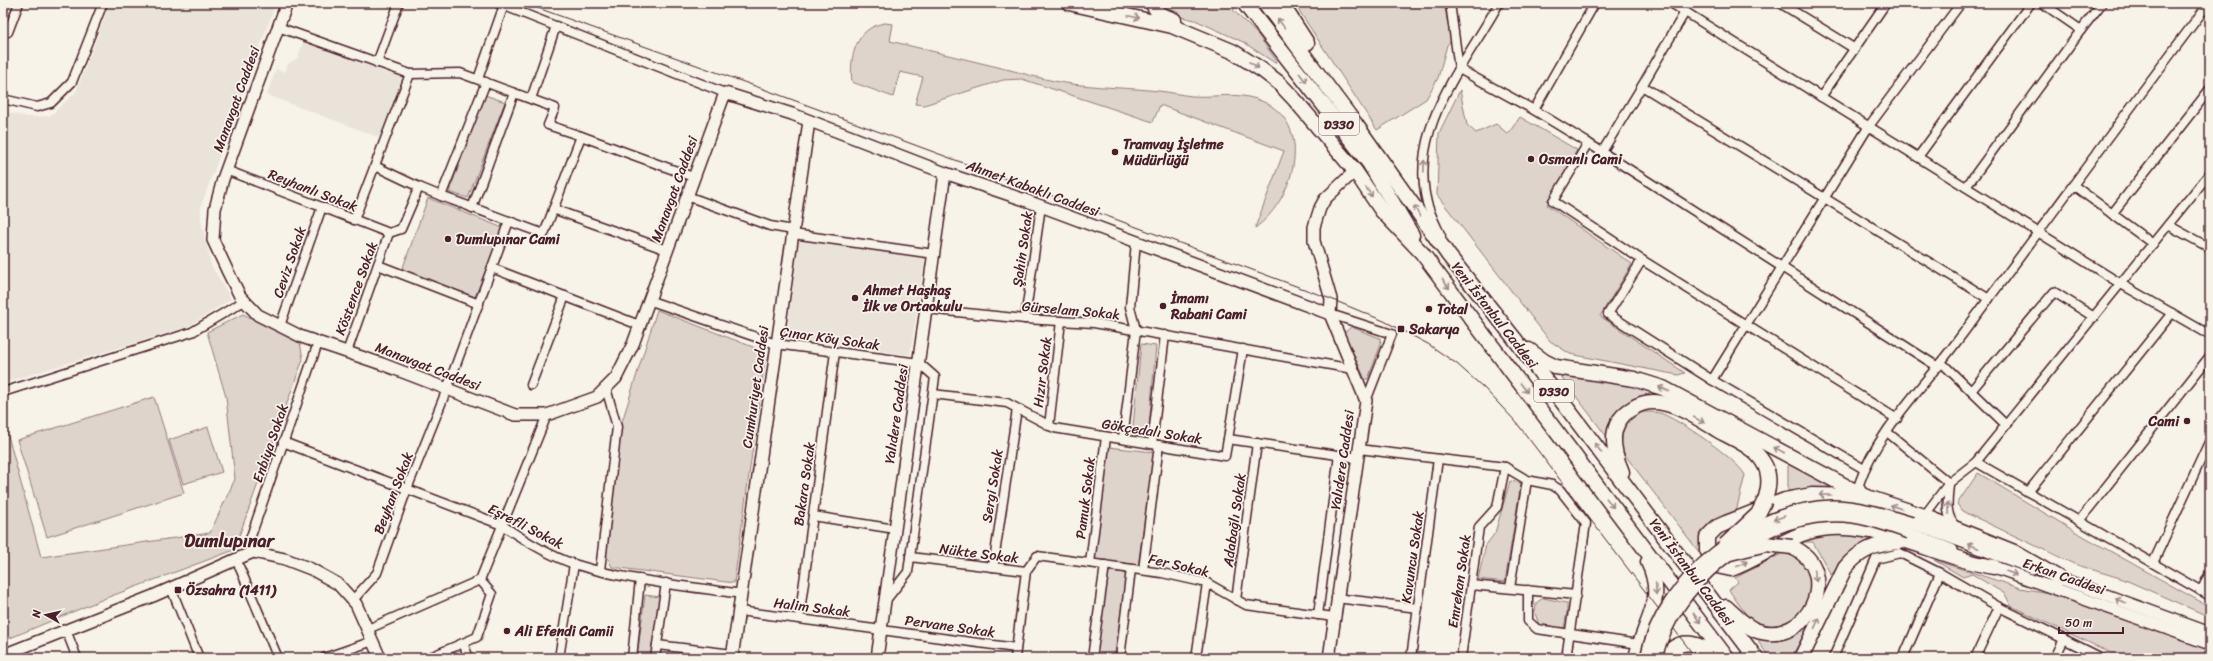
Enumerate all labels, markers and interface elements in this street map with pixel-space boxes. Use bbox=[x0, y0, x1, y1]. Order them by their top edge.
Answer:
one-way arrow bbox=[1127, 14, 1140, 22]
one-way arrow bbox=[1277, 17, 1285, 28]
street label: Manavgat Caddesi bbox=[206, 41, 268, 156]
one-way arrow bbox=[1248, 61, 1259, 69]
one-way arrow bbox=[1298, 72, 1307, 83]
road number: D330 bbox=[1319, 113, 1359, 135]
street label: Manavgat Caddesi bbox=[644, 131, 706, 246]
place label: Tramvay İşletme Müdürlüğü bbox=[1122, 132, 1225, 173]
marker: Tramvay İşletme Müdürlüğü bbox=[1110, 147, 1120, 157]
place label: Osmanlı Cami bbox=[1538, 147, 1623, 172]
street label: Ahmet Kabaklı Caddesi bbox=[962, 152, 1104, 225]
marker: Osmanlı Cami bbox=[1526, 154, 1536, 164]
one-way arrow bbox=[1420, 160, 1428, 173]
street label: Reyhanlı Sokak bbox=[264, 162, 362, 219]
one-way arrow bbox=[1365, 186, 1373, 197]
one-way arrow bbox=[1413, 206, 1421, 217]
street label: Şahin Sokak bbox=[1005, 209, 1040, 288]
street label: Ceviz Sokak bbox=[266, 222, 314, 301]
place label: Dumlupınar Cami bbox=[456, 227, 561, 252]
marker: Dumlupınar Cami bbox=[443, 234, 453, 244]
street label: Köstence Sokak bbox=[328, 238, 385, 339]
street label: Yeni İstanbul Caddesi bbox=[1445, 256, 1545, 375]
place label: Ahmet Haşhaş İlk ve Ortaokulu bbox=[862, 278, 963, 319]
one-way arrow bbox=[1441, 278, 1450, 289]
place label: İmamı Rabani Cami bbox=[1170, 286, 1248, 327]
marker: Ahmet Haşhaş İlk ve Ortaokulu bbox=[850, 293, 860, 303]
street label: Gürselam Sokak bbox=[1021, 294, 1121, 327]
place label: Total bbox=[1437, 297, 1469, 322]
marker: İmamı Rabani Cami bbox=[1158, 301, 1168, 311]
marker: Total bbox=[1424, 304, 1434, 314]
place label: Sakarya bbox=[1408, 317, 1460, 342]
street label: Çınar Köy Sokak bbox=[778, 319, 882, 358]
street label: Cumhuriyet Caddesi bbox=[735, 323, 777, 450]
marker: Sakarya bbox=[1396, 324, 1406, 334]
street label: Manavgat Caddesi bbox=[371, 335, 485, 399]
street label: Hızır Sokak bbox=[1026, 335, 1059, 409]
street label: Yalıdere Caddesi bbox=[877, 362, 916, 465]
road number: D330 bbox=[1534, 380, 1574, 402]
one-way arrow bbox=[1519, 382, 1528, 393]
one-way arrow bbox=[1659, 385, 1671, 392]
street label: Enbiya Sokak bbox=[245, 400, 296, 486]
street label: Yalıdere Caddesi bbox=[1323, 408, 1362, 511]
place label: Cami bbox=[2148, 409, 2180, 434]
street label: Gökçedalı Sokak bbox=[1100, 411, 1204, 452]
marker: Cami bbox=[2182, 416, 2192, 426]
one-way arrow bbox=[1693, 417, 1705, 425]
street label: Bakara Sokak bbox=[786, 440, 823, 528]
one-way arrow bbox=[1593, 443, 1602, 454]
one-way arrow bbox=[1773, 446, 1785, 454]
street label: Sergi Sokak bbox=[974, 447, 1011, 525]
street label: Beyhan Sokak bbox=[366, 448, 421, 538]
street label: Pamuk Sokak bbox=[1068, 455, 1103, 541]
street label: Adabağlı Sokak bbox=[1215, 471, 1254, 570]
one-way arrow bbox=[1819, 491, 1832, 499]
street label: Eşrefli Sokak bbox=[483, 497, 569, 557]
one-way arrow bbox=[1606, 497, 1614, 508]
one-way arrow bbox=[1890, 502, 1902, 510]
one-way arrow bbox=[1944, 502, 1952, 515]
street label: Kavuncu Sokak bbox=[1394, 509, 1431, 605]
street label: Yeni İstanbul Caddesi bbox=[1642, 513, 1741, 633]
one-way arrow bbox=[1773, 515, 1785, 523]
district label: Dumlupınar bbox=[184, 525, 275, 557]
street label: Emrehan Sokak bbox=[1441, 532, 1478, 630]
street label: Nükte Sokak bbox=[938, 536, 1020, 571]
one-way arrow bbox=[1967, 541, 1979, 549]
street label: Fer Sokak bbox=[1146, 546, 1212, 585]
street label: Erkan Caddesi bbox=[2019, 551, 2110, 603]
one-way arrow bbox=[1736, 560, 1748, 567]
one-way arrow bbox=[1812, 569, 1820, 582]
one-way arrow bbox=[2004, 569, 2016, 577]
place label: Özsahra (1411) bbox=[185, 578, 277, 603]
one-way arrow bbox=[1652, 582, 1660, 595]
marker: Özsahra (1411) bbox=[173, 585, 183, 595]
street label: Halim Sokak bbox=[772, 590, 852, 625]
north arrow bbox=[26, 595, 66, 635]
one-way arrow bbox=[2115, 596, 2127, 604]
text: N bbox=[27, 608, 47, 620]
street label: Pervane Sokak bbox=[903, 608, 997, 645]
scale bar bbox=[2059, 609, 2123, 635]
one-way arrow bbox=[1692, 612, 1701, 623]
text: 50 m bbox=[2065, 612, 2092, 634]
one-way arrow bbox=[1814, 617, 1821, 629]
place label: Ali Efendi Camii bbox=[514, 619, 615, 644]
marker: Ali Efendi Camii bbox=[502, 626, 512, 636]

